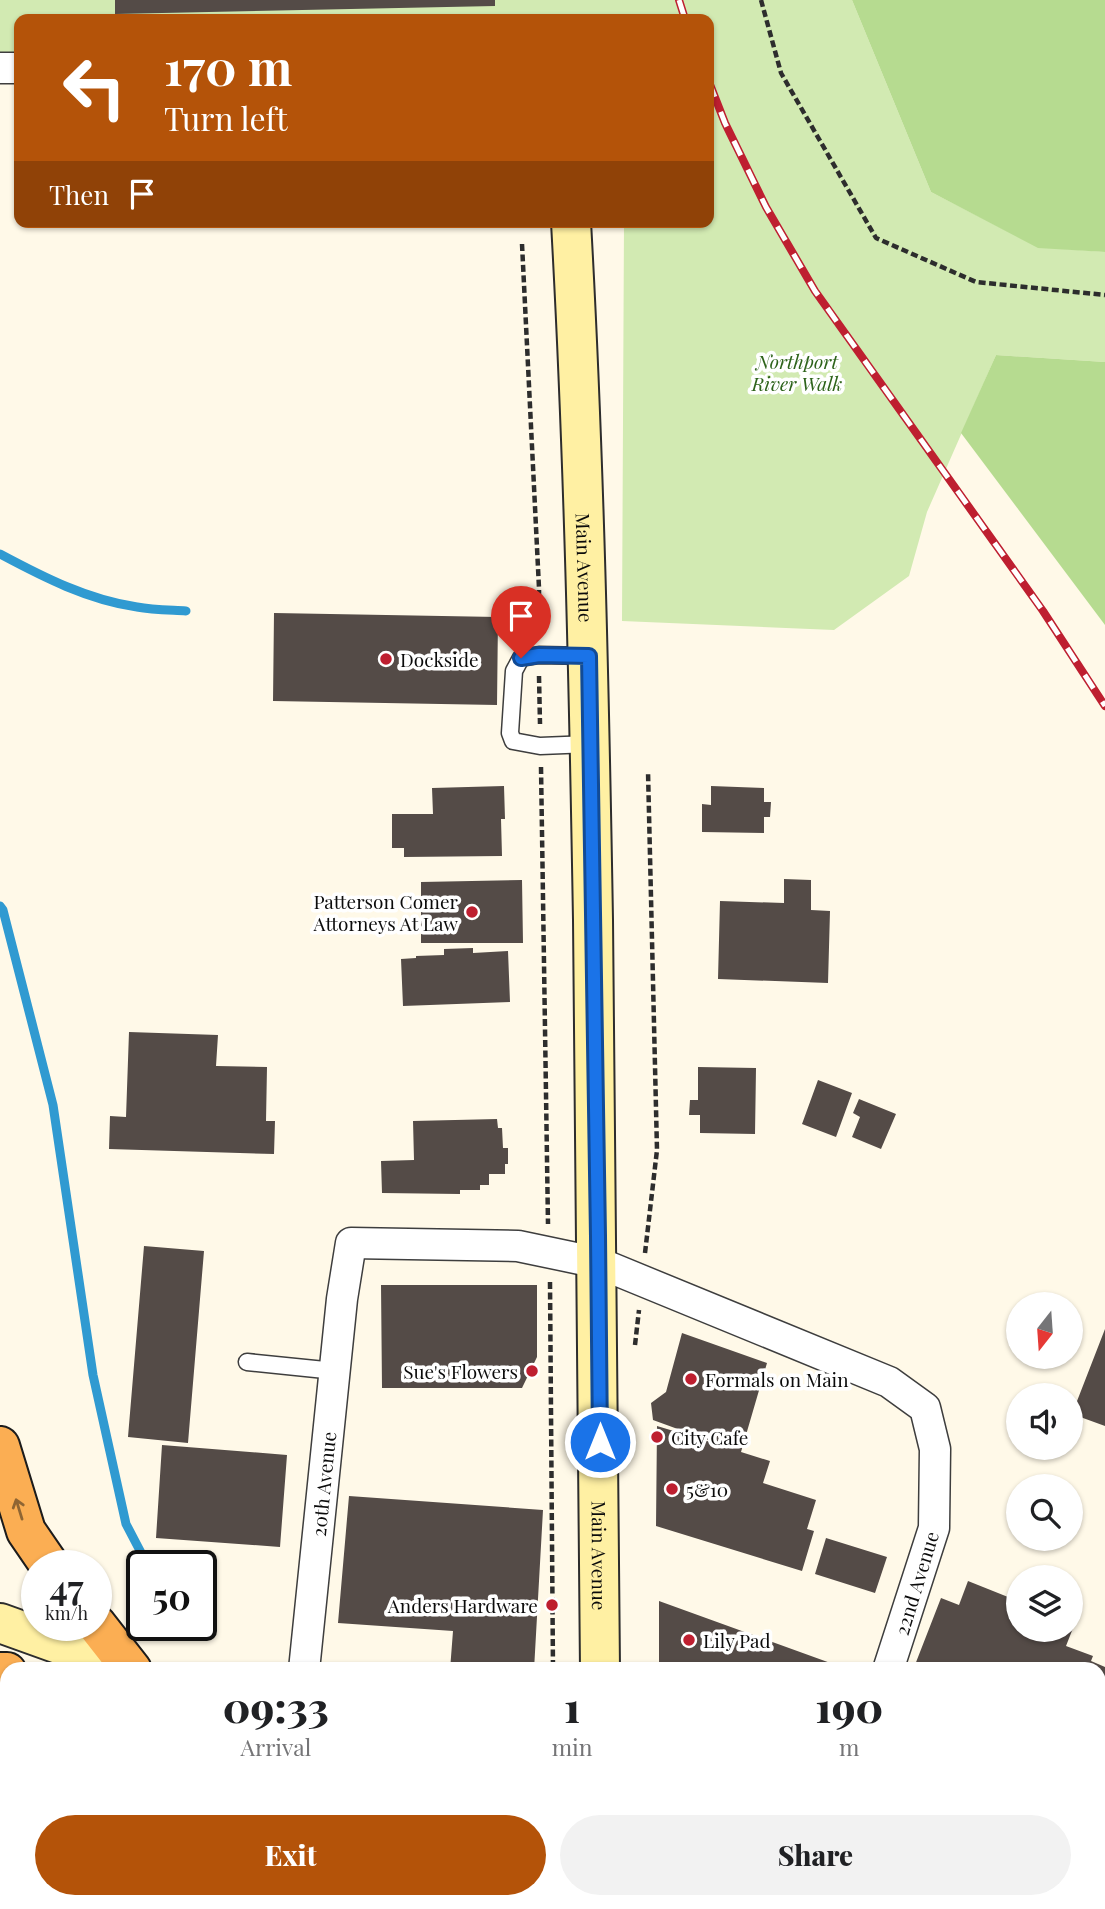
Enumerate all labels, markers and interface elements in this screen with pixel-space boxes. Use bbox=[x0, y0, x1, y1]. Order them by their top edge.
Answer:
text: 170 m bbox=[164, 33, 292, 98]
icon: left bbox=[49, 42, 140, 133]
text: Turn left bbox=[164, 96, 288, 139]
icon: arrive bbox=[123, 175, 161, 213]
text: Then bbox=[49, 177, 109, 212]
park label: Northport River Walk bbox=[751, 348, 843, 396]
street label: Main Avenue bbox=[571, 512, 600, 623]
pin bbox=[491, 586, 551, 658]
icon: arrive bbox=[502, 597, 540, 635]
place label: Dockside bbox=[400, 646, 479, 672]
marker: Dockside bbox=[378, 651, 394, 667]
place label: Patterson Comer Attorneys At Law bbox=[312, 888, 459, 936]
marker: Patterson Comer Attorneys At Law bbox=[464, 904, 480, 920]
north arrow bbox=[1006, 1292, 1083, 1368]
map controls bbox=[1006, 1292, 1083, 1642]
place label: Sue's Flowers bbox=[403, 1358, 518, 1384]
marker: Sue's Flowers bbox=[524, 1363, 540, 1379]
place label: Formals on Main bbox=[705, 1366, 849, 1392]
marker: Formals on Main bbox=[683, 1371, 699, 1387]
button: sound bbox=[1006, 1383, 1083, 1460]
position arrow bbox=[563, 1405, 637, 1479]
place label: City Cafe bbox=[671, 1424, 748, 1450]
marker: City Cafe bbox=[649, 1429, 665, 1445]
street label: 20th Avenue bbox=[305, 1430, 341, 1538]
button: search bbox=[1006, 1474, 1083, 1551]
place label: 5&10 bbox=[686, 1476, 728, 1502]
marker: 5&10 bbox=[664, 1481, 680, 1497]
one-way arrow bbox=[12, 1499, 24, 1521]
street label: Main Avenue bbox=[587, 1501, 613, 1610]
street label: 22nd Avenue bbox=[888, 1528, 944, 1638]
speed limit sign: 50 bbox=[126, 1550, 217, 1641]
text: 47 bbox=[49, 1563, 83, 1610]
button: layers bbox=[1006, 1565, 1083, 1642]
place label: Anders Hardware bbox=[387, 1592, 538, 1618]
marker: Anders Hardware bbox=[544, 1597, 560, 1613]
text: km/h bbox=[45, 1601, 88, 1625]
place label: Lily Pad bbox=[703, 1627, 770, 1653]
marker: Lily Pad bbox=[681, 1632, 697, 1648]
text: 09:33 bbox=[223, 1678, 329, 1734]
text: 1 bbox=[564, 1678, 580, 1734]
text: 190 bbox=[815, 1678, 883, 1734]
text: Arrival bbox=[240, 1731, 311, 1762]
text: min bbox=[552, 1731, 593, 1762]
text: m bbox=[839, 1731, 860, 1762]
button: Exit bbox=[35, 1815, 546, 1895]
button: Share bbox=[560, 1815, 1071, 1895]

